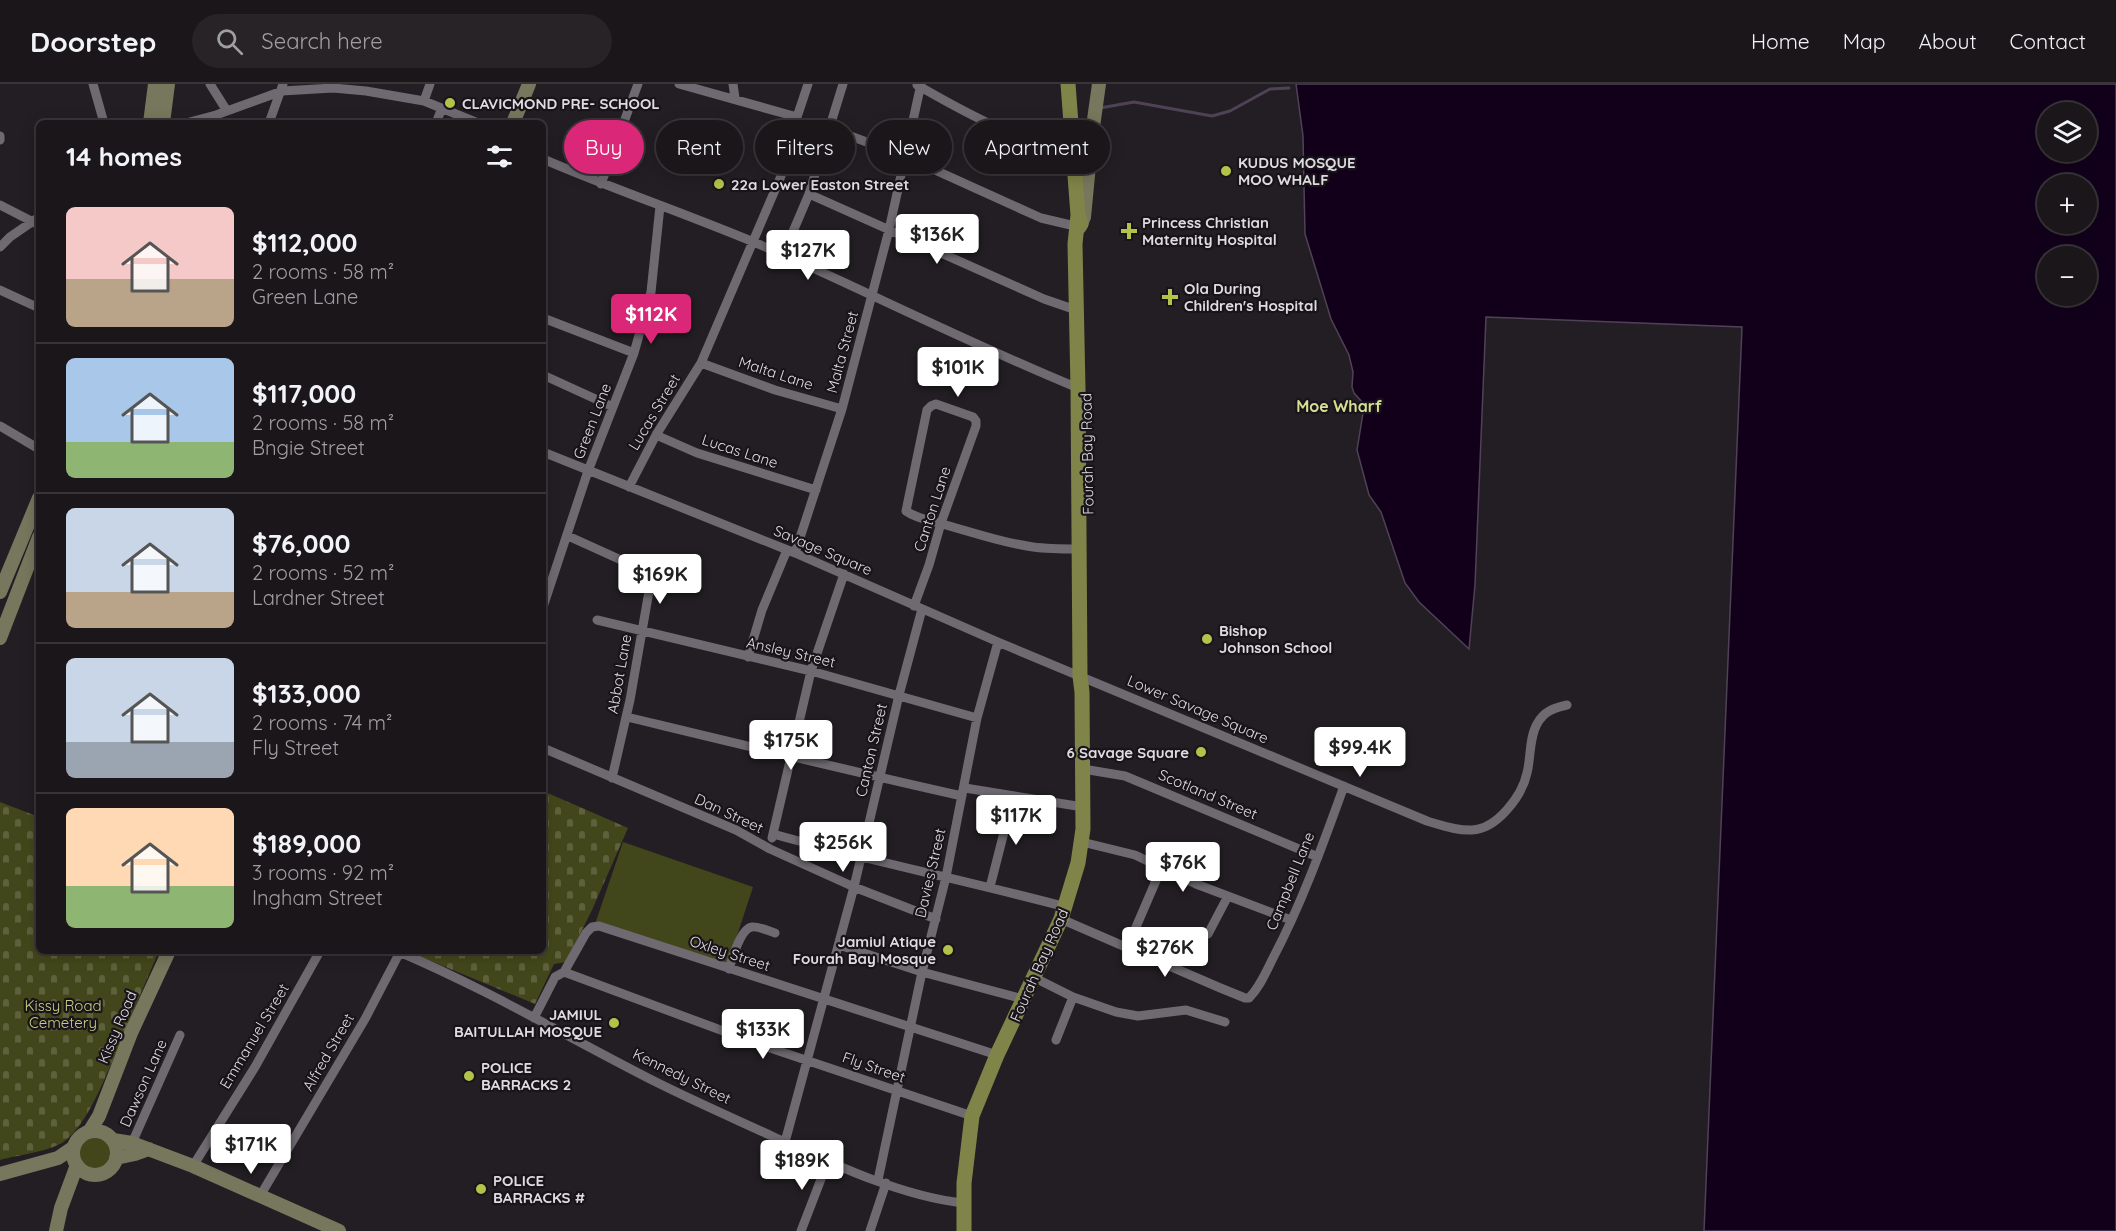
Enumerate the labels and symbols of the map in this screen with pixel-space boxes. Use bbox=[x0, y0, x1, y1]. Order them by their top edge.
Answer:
place label: CLAVICMOND PRE- SCHOOL bbox=[462, 94, 660, 113]
marker: CLAVICMOND PRE- SCHOOL bbox=[443, 96, 457, 110]
place label: KUDUS MOSQUE MOO WHALF bbox=[1238, 153, 1356, 189]
marker: KUDUS MOSQUE MOO WHALF bbox=[1219, 164, 1233, 178]
place label: 22a Lower Easton Street bbox=[731, 175, 909, 194]
marker: 22a Lower Easton Street bbox=[712, 177, 726, 191]
place label: Princess Christian Maternity Hospital bbox=[1142, 213, 1277, 249]
pin: $136K bbox=[895, 214, 979, 265]
marker: Princess Christian Maternity Hospital bbox=[1120, 222, 1138, 240]
pin: $127K bbox=[766, 230, 850, 281]
place label: Ola During Children's Hospital bbox=[1184, 279, 1318, 315]
marker: Ola During Children's Hospital bbox=[1161, 288, 1179, 306]
pin: $112K bbox=[609, 294, 693, 345]
street label: Malta Street bbox=[822, 309, 862, 395]
pin: $101K bbox=[916, 347, 1000, 398]
street label: Malta Lane bbox=[736, 352, 816, 394]
street label: Lucas Street bbox=[624, 370, 684, 454]
street label: Green Lane bbox=[569, 380, 615, 462]
street label: Fourah Bay Road bbox=[1076, 393, 1098, 515]
district label: Moe Wharf bbox=[1296, 396, 1382, 416]
street label: Lucas Lane bbox=[700, 430, 780, 472]
street label: Canton Lane bbox=[909, 464, 955, 554]
street label: Savage Square bbox=[771, 521, 875, 579]
pin: $169K bbox=[618, 554, 702, 605]
place label: Bishop Johnson School bbox=[1219, 621, 1332, 657]
marker: Bishop Johnson School bbox=[1200, 632, 1214, 646]
street label: Abbot Lane bbox=[603, 633, 635, 715]
street label: Ansley Street bbox=[745, 633, 837, 671]
street label: Lower Savage Square bbox=[1124, 671, 1272, 747]
street label: Canton Street bbox=[851, 701, 891, 799]
pin: $175K bbox=[749, 720, 833, 771]
pin: $99.4K bbox=[1311, 727, 1409, 778]
place label: 6 Savage Square bbox=[1067, 743, 1189, 762]
marker: 6 Savage Square bbox=[1194, 745, 1208, 759]
street label: Scotland Street bbox=[1156, 765, 1260, 823]
street label: Dan Street bbox=[692, 789, 766, 837]
pin: $117K bbox=[974, 795, 1058, 846]
pin: $256K bbox=[801, 822, 885, 873]
street label: Davies Street bbox=[910, 826, 950, 920]
street label: Campbell Lane bbox=[1262, 829, 1318, 933]
pin: $76K bbox=[1147, 842, 1219, 893]
street label: Fourah Bay Road bbox=[1006, 905, 1072, 1025]
pin: $276K bbox=[1123, 927, 1207, 978]
street label: Oxley Street bbox=[687, 931, 773, 975]
place label: Jamiul Atique Fourah Bay Mosque bbox=[793, 932, 936, 968]
marker: Jamiul Atique Fourah Bay Mosque bbox=[941, 943, 955, 957]
street label: Emmanuel Street bbox=[215, 980, 293, 1092]
street label: Kissy Road bbox=[93, 988, 141, 1066]
park label: Kissy Road Cemetery bbox=[24, 996, 102, 1032]
place label: JAMIUL BAITULLAH MOSQUE bbox=[454, 1005, 602, 1041]
pin: $133K bbox=[721, 1009, 805, 1060]
street label: Alfred Street bbox=[298, 1010, 358, 1094]
marker: JAMIUL BAITULLAH MOSQUE bbox=[607, 1016, 621, 1030]
street label: Dawson Lane bbox=[115, 1036, 171, 1130]
street label: Kennedy Street bbox=[630, 1044, 734, 1108]
street label: Fly Street bbox=[840, 1047, 908, 1087]
place label: POLICE BARRACKS 2 bbox=[481, 1058, 571, 1094]
marker: POLICE BARRACKS 2 bbox=[462, 1069, 476, 1083]
pin: $171K bbox=[209, 1124, 293, 1175]
pin: $189K bbox=[760, 1140, 844, 1191]
place label: POLICE BARRACKS # bbox=[493, 1171, 585, 1207]
marker: POLICE BARRACKS # bbox=[474, 1182, 488, 1196]

